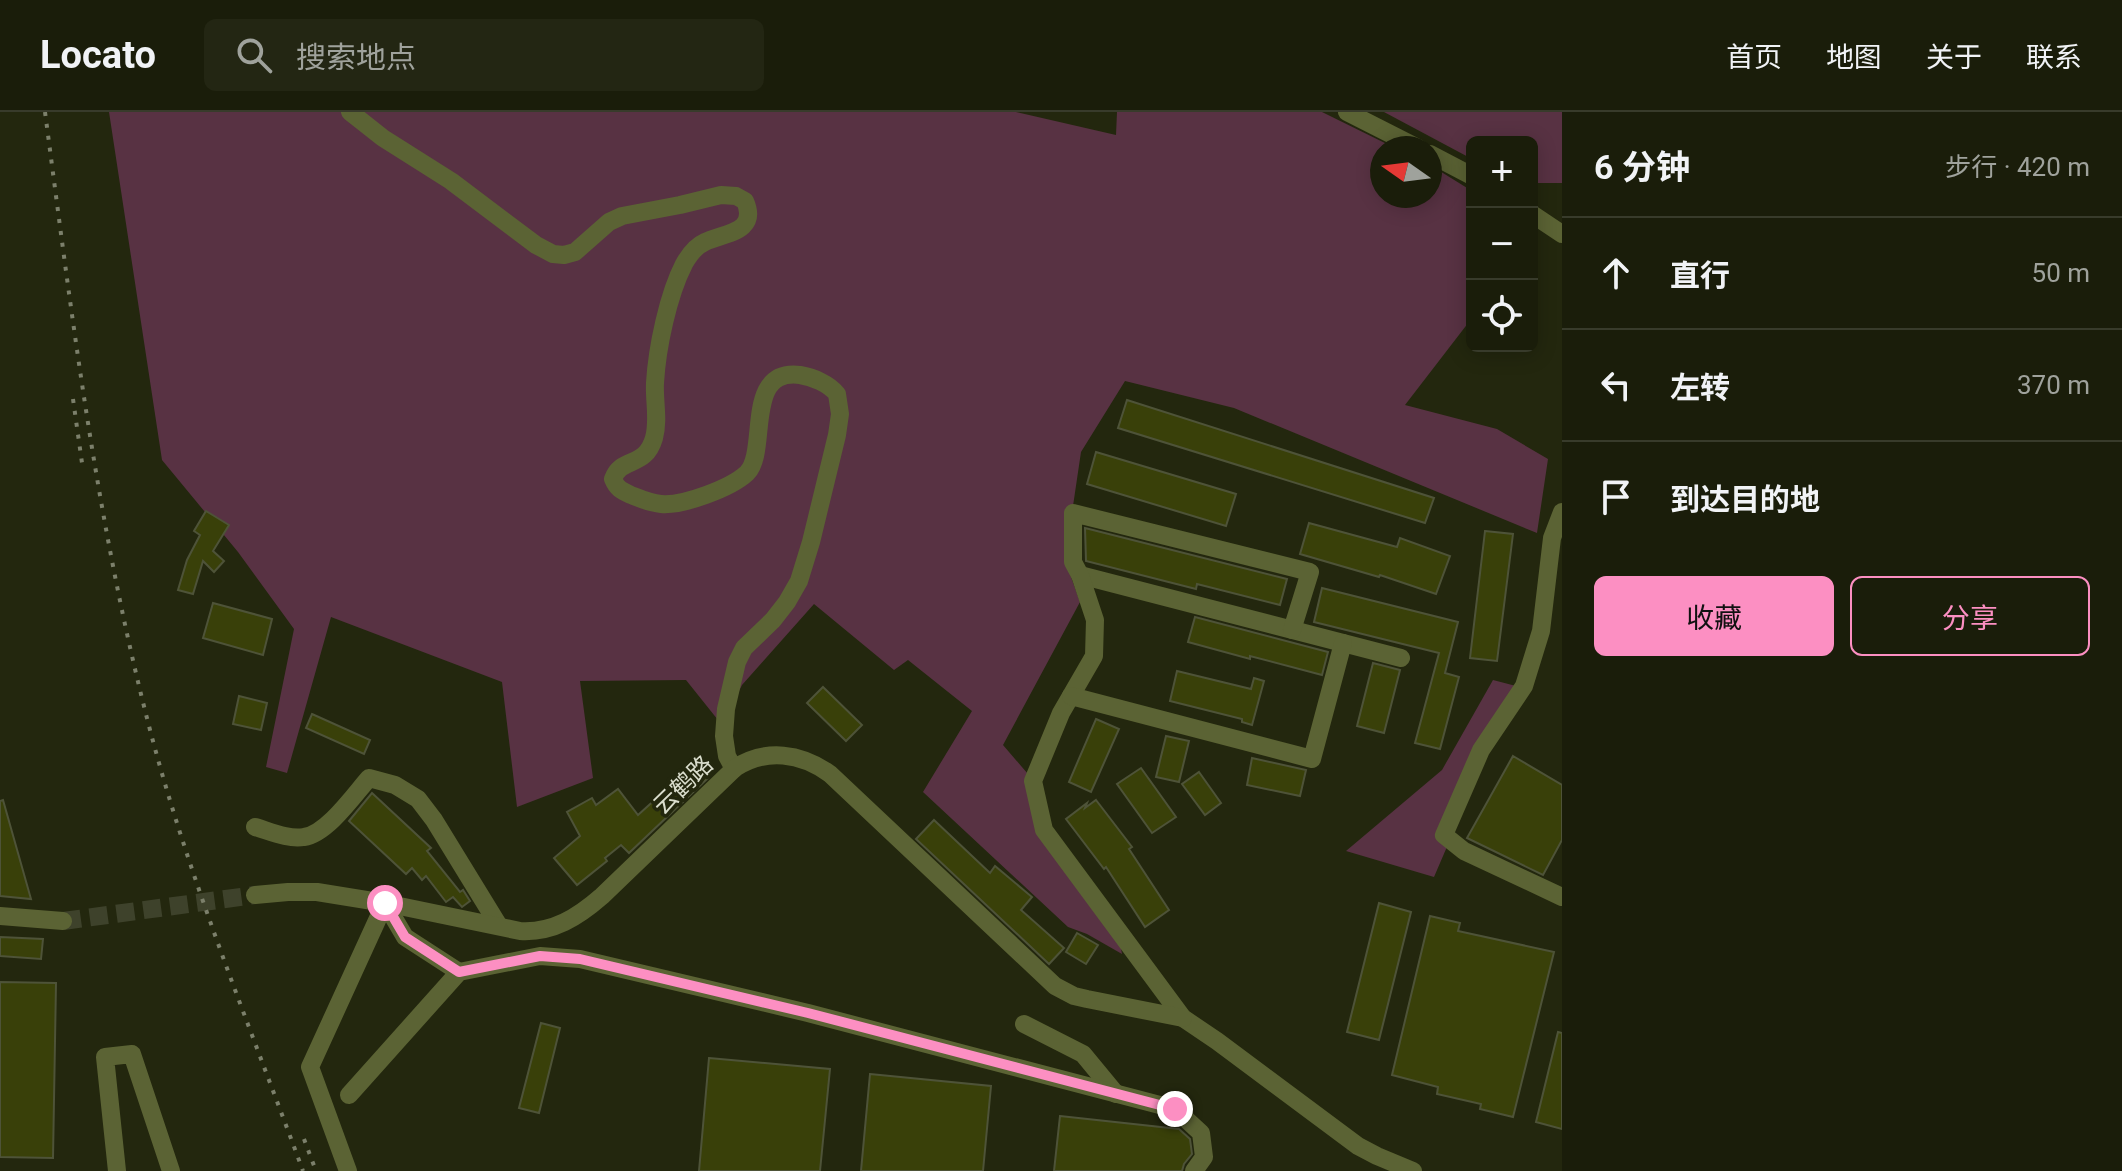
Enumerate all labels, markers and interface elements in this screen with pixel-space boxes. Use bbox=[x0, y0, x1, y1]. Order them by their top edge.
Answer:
search box bbox=[204, 19, 764, 91]
text: Locato bbox=[40, 33, 156, 77]
icon: search bbox=[232, 33, 276, 77]
text: 搜索地点 bbox=[296, 40, 416, 75]
text: 首页 bbox=[1726, 41, 1782, 74]
text: 地图 bbox=[1826, 41, 1882, 74]
text: 关于 bbox=[1926, 41, 1982, 74]
text: 联系 bbox=[2026, 41, 2082, 74]
north arrow bbox=[1370, 136, 1442, 208]
map controls bbox=[1466, 136, 1538, 352]
button: + bbox=[1466, 136, 1538, 208]
text: 6 分钟 bbox=[1594, 147, 1690, 187]
text: 步行 · 420 m bbox=[1945, 152, 2090, 182]
button: − bbox=[1466, 208, 1538, 280]
icon: ahead bbox=[1594, 251, 1638, 295]
text: 直行 bbox=[1670, 258, 1730, 293]
text: 50 m bbox=[2032, 258, 2090, 288]
button: locate bbox=[1466, 280, 1538, 352]
icon: left bbox=[1594, 363, 1638, 407]
text: 左转 bbox=[1670, 370, 1730, 405]
text: 370 m bbox=[2017, 370, 2090, 400]
icon: arrive bbox=[1594, 475, 1638, 519]
text: 到达目的地 bbox=[1670, 482, 1820, 517]
button: 收藏 bbox=[1594, 576, 1834, 656]
button: 分享 bbox=[1850, 576, 2090, 656]
street label: 云鹤路 bbox=[647, 750, 719, 820]
route start bbox=[367, 885, 403, 921]
route end bbox=[1157, 1091, 1193, 1127]

